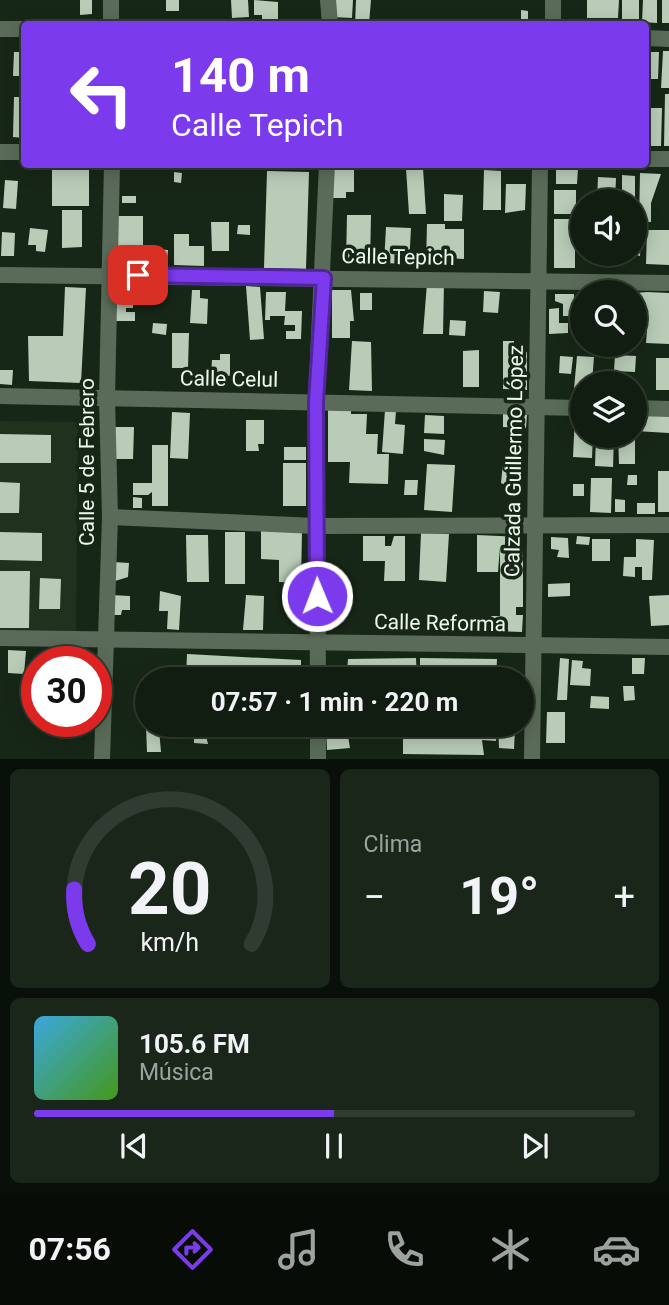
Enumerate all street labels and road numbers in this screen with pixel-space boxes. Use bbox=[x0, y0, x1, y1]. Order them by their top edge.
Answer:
street label: Calle Tepich bbox=[341, 244, 455, 270]
street label: Calzada Guillermo López bbox=[500, 345, 528, 577]
street label: Calle Celul bbox=[180, 366, 278, 392]
street label: Calle 5 de Febrero bbox=[75, 378, 99, 546]
street label: Calle Reforma bbox=[374, 610, 506, 636]

